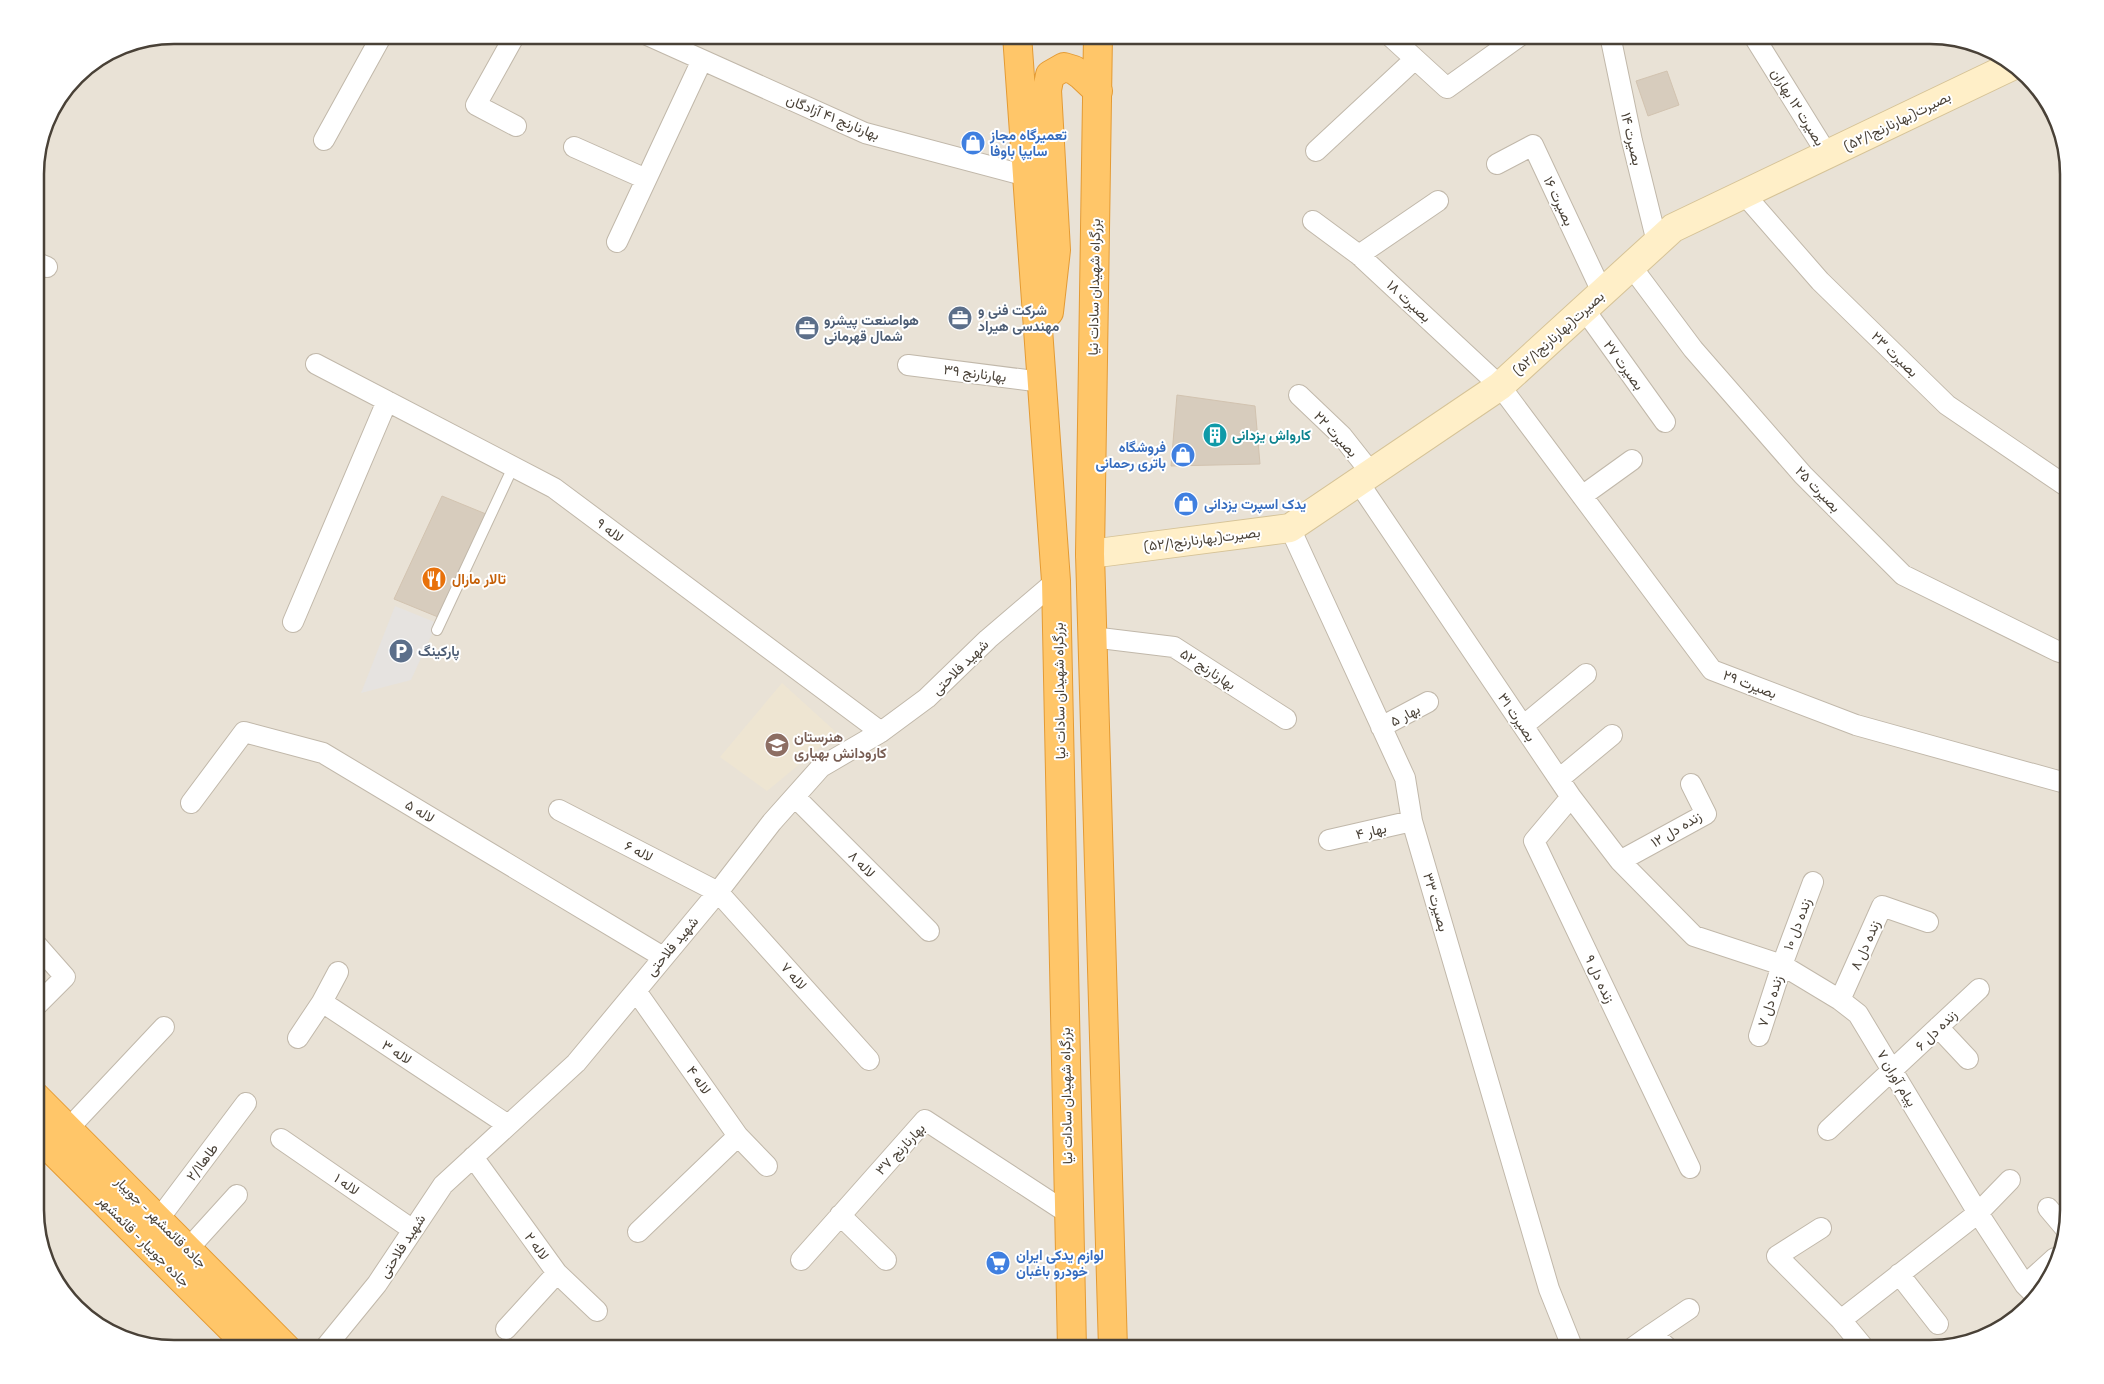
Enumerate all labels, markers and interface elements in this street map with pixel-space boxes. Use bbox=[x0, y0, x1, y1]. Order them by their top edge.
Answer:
street label: بصیرت ۱۲ بهاران bbox=[1767, 65, 1829, 149]
street label: بصیرت(بهارنارنج۵۲/۱) bbox=[1840, 87, 1955, 157]
street label: بهارنارنج ۴۱ آزادگان bbox=[783, 90, 882, 146]
street label: بصیرت ۱۴ bbox=[1617, 111, 1647, 167]
place label: تعمیرگاه مجاز سایپا باوفا bbox=[989, 126, 1067, 161]
shop icon: تعمیرگاه مجاز سایپا باوفا bbox=[960, 130, 986, 156]
street label: بصیرت ۱۶ bbox=[1540, 173, 1578, 229]
street label: بزرگراه شهیدان سادات نیا bbox=[1084, 218, 1104, 356]
street label: بصیرت ۱۸ bbox=[1383, 276, 1435, 326]
street label: بصیرت(بهارنارنج۵۲/۱) bbox=[1508, 287, 1609, 380]
place label: شرکت فنی و مهندسی هیراد bbox=[978, 301, 1060, 335]
office icon: شرکت فنی و مهندسی هیراد bbox=[947, 305, 973, 331]
place label: هواصنعت پیشرو شمال قهرمانی bbox=[824, 311, 919, 345]
office icon: هواصنعت پیشرو شمال قهرمانی bbox=[794, 315, 820, 341]
street label: بصیرت ۲۳ bbox=[1868, 327, 1922, 381]
street label: بصیرت ۲۷ bbox=[1600, 336, 1648, 394]
street label: بهارنارنج ۳۹ bbox=[942, 360, 1008, 388]
street label: بصیرت ۲۲ bbox=[1310, 407, 1362, 461]
building icon: کارواش یزدانی bbox=[1202, 422, 1228, 448]
place label: کارواش یزدانی bbox=[1232, 426, 1311, 444]
place label: فروشگاه باتری رحمانی bbox=[1096, 438, 1166, 472]
shop icon: فروشگاه باتری رحمانی bbox=[1170, 442, 1196, 468]
street label: بصیرت ۲۵ bbox=[1792, 462, 1844, 516]
shop icon: یدک اسپرت یزدانی bbox=[1173, 491, 1199, 517]
place label: یدک اسپرت یزدانی bbox=[1204, 495, 1306, 514]
street label: لاله ۹ bbox=[593, 514, 627, 546]
street label: بصیرت(بهارنارنج۵۲/۱) bbox=[1143, 523, 1262, 557]
restaurant icon: تالار مارال bbox=[421, 566, 447, 592]
place label: تالار مارال bbox=[452, 570, 506, 588]
street label: بزرگراه شهیدان سادات نیا bbox=[1049, 622, 1069, 760]
street label: شهید فلاحتی bbox=[928, 635, 992, 699]
parking icon: پارکینگ bbox=[388, 638, 414, 664]
place label: پارکینگ bbox=[418, 642, 460, 661]
street label: بهارنارنج ۵۲ bbox=[1176, 644, 1239, 695]
street label: بصیرت ۲۹ bbox=[1721, 666, 1779, 702]
street label: بصیرت ۳۱ bbox=[1494, 689, 1540, 745]
street label: بهار ۵ bbox=[1387, 700, 1423, 730]
place label: هنرستان کارودانش بهیاری bbox=[794, 728, 887, 762]
school or university icon: هنرستان کارودانش بهیاری bbox=[764, 732, 790, 758]
street label: لاله ۵ bbox=[402, 795, 438, 827]
street label: زنده دل ۱۲ bbox=[1647, 807, 1705, 852]
street label: بهار ۴ bbox=[1354, 819, 1388, 843]
street label: لاله ۶ bbox=[622, 836, 656, 866]
street label: لاله ۸ bbox=[845, 847, 879, 881]
street label: بصیرت ۳۳ bbox=[1419, 871, 1453, 933]
street label: زنده دل ۱۰ bbox=[1779, 895, 1816, 953]
street label: شهید فلاحتی bbox=[642, 912, 702, 980]
street label: زنده دل ۸ bbox=[1846, 917, 1885, 973]
street label: زنده دل ۹ bbox=[1580, 952, 1619, 1007]
street label: لاله ۷ bbox=[777, 958, 811, 994]
street label: زنده دل ۷ bbox=[1753, 973, 1788, 1029]
street label: زنده دل ۶ bbox=[1911, 1006, 1962, 1055]
street label: بزرگراه شهیدان سادات نیا bbox=[1056, 1027, 1076, 1165]
street label: لاله ۳ bbox=[379, 1036, 415, 1068]
street label: پیام آوران ۷ bbox=[1872, 1046, 1921, 1110]
street label: لاله ۴ bbox=[683, 1062, 715, 1098]
street label: بهارنارنج ۳۷ bbox=[871, 1119, 930, 1180]
street label: طاها۲/۱ bbox=[182, 1140, 222, 1184]
street label: لاله ۱ bbox=[331, 1169, 363, 1199]
street label: جاده قائمشهر - جویبار bbox=[111, 1172, 211, 1272]
street label: جاده جویبار - قائمشهر bbox=[94, 1191, 194, 1291]
street label: شهید فلاحتی bbox=[375, 1211, 429, 1281]
street label: لاله ۲ bbox=[521, 1228, 553, 1264]
place label: لوازم یدکی ایران خودرو باغبان bbox=[1016, 1246, 1104, 1280]
supermarket icon: لوازم یدکی ایران خودرو باغبان bbox=[985, 1250, 1011, 1276]

